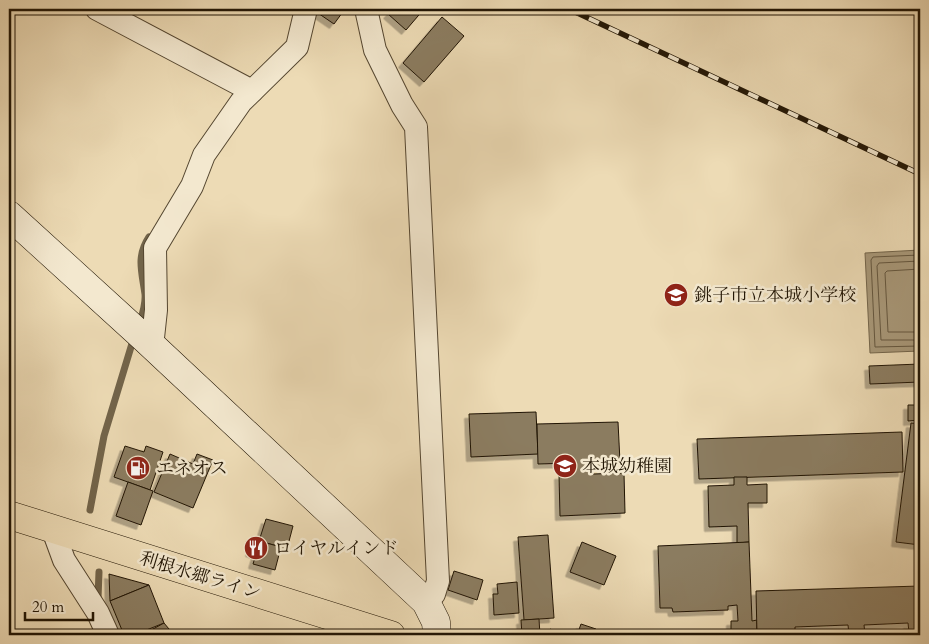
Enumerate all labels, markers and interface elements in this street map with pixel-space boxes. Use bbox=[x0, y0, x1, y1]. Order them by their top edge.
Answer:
school or university icon: 銚子市立本城小学校 bbox=[663, 282, 689, 308]
place label: 銚子市立本城小学校 bbox=[694, 283, 856, 308]
school or university icon: 本城幼稚園 bbox=[552, 453, 578, 479]
place label: 本城幼稚園 bbox=[582, 454, 672, 479]
fuel station icon: エネオス bbox=[125, 455, 151, 481]
place label: エネオス bbox=[156, 456, 228, 481]
restaurant icon: ロイヤルインド bbox=[243, 535, 269, 561]
place label: ロイヤルインド bbox=[274, 536, 398, 561]
street label: 利根水郷ライン bbox=[136, 546, 264, 606]
scale bar bbox=[25, 589, 92, 621]
text: 20 m bbox=[32, 597, 64, 617]

